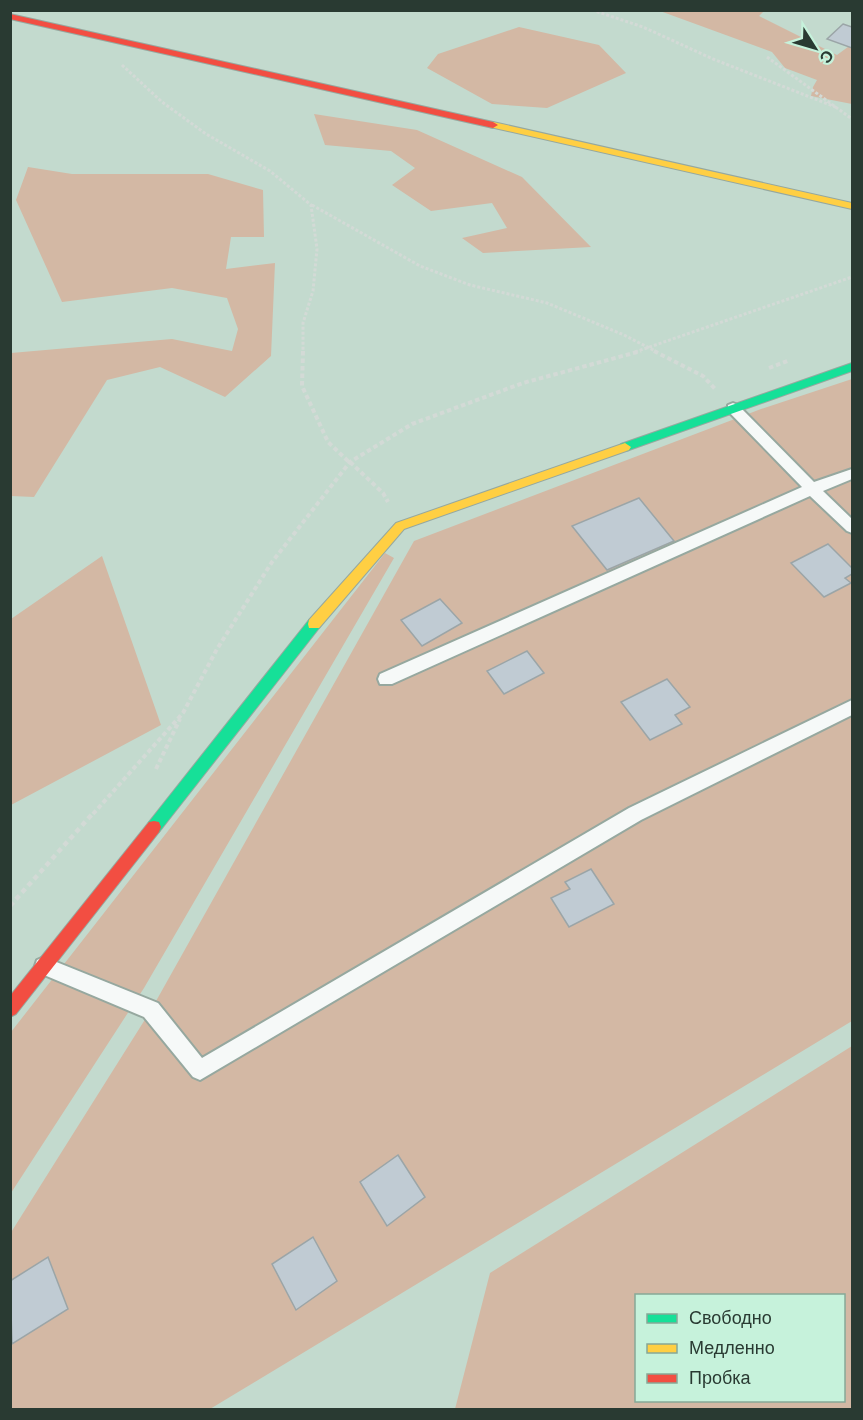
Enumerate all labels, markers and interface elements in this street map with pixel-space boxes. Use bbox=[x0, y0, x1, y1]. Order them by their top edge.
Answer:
north arrow bbox=[785, 18, 845, 78]
text: С bbox=[816, 47, 838, 68]
legend bbox=[635, 1294, 845, 1402]
text: Свободно bbox=[689, 1306, 772, 1328]
text: Медленно bbox=[689, 1336, 775, 1358]
text: Пробка bbox=[689, 1366, 752, 1388]

